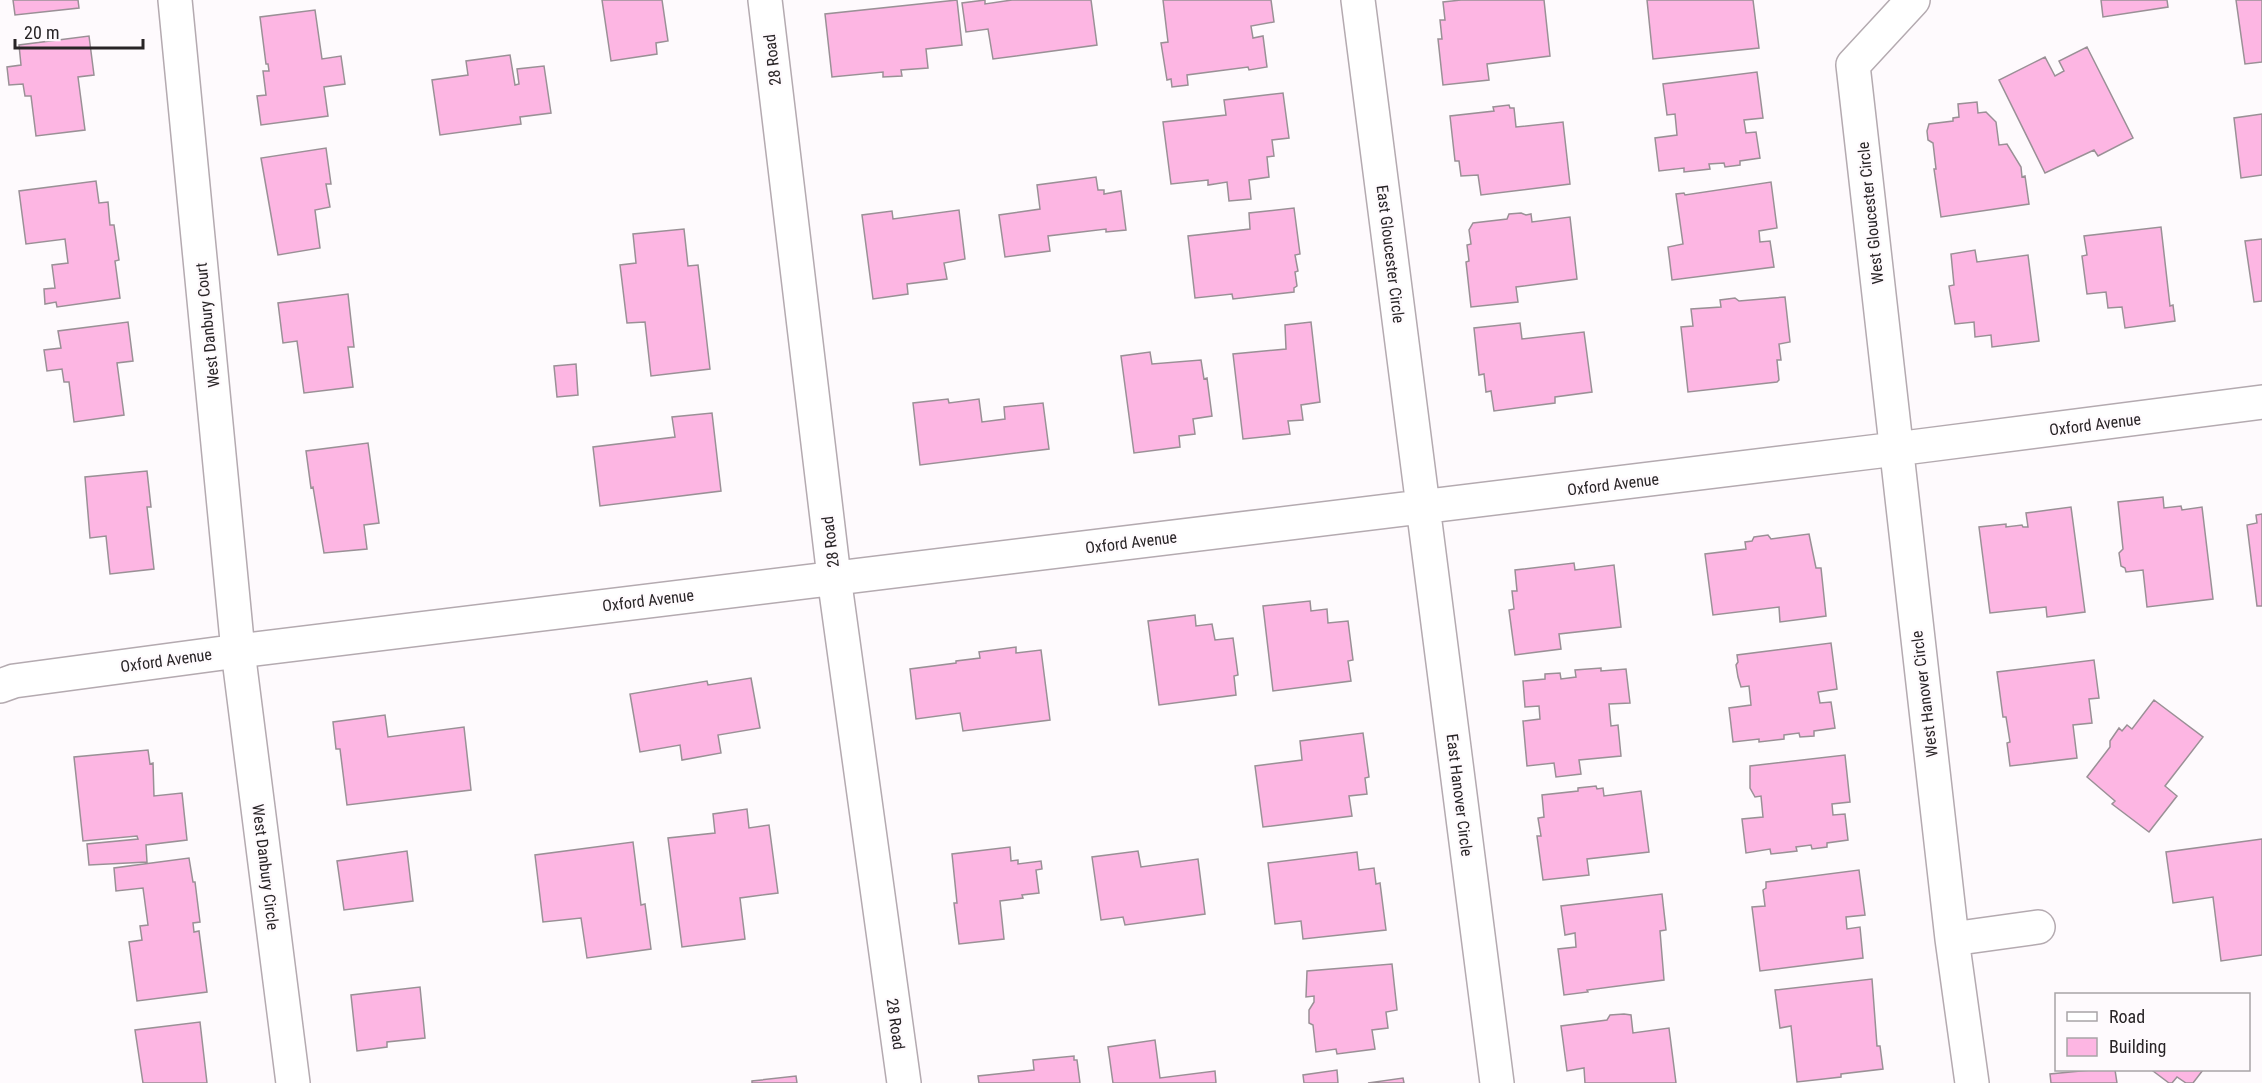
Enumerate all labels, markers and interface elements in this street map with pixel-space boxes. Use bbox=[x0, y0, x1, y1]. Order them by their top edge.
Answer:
scale bar bbox=[15, 12, 142, 50]
text: 20 m bbox=[24, 22, 59, 43]
street label: 28 Road bbox=[760, 33, 785, 87]
street label: West Gloucester Circle bbox=[1854, 141, 1887, 285]
street label: East Gloucester Circle bbox=[1373, 184, 1408, 324]
street label: West Danbury Court bbox=[191, 261, 224, 388]
street label: Oxford Avenue bbox=[2048, 409, 2142, 440]
street label: Oxford Avenue bbox=[1566, 469, 1660, 500]
street label: 28 Road bbox=[818, 515, 843, 569]
street label: Oxford Avenue bbox=[1084, 527, 1178, 558]
street label: Oxford Avenue bbox=[601, 585, 695, 616]
street label: West Hanover Circle bbox=[1907, 630, 1942, 758]
street label: Oxford Avenue bbox=[119, 645, 213, 676]
street label: East Hanover Circle bbox=[1443, 733, 1476, 857]
street label: West Danbury Circle bbox=[248, 803, 283, 931]
legend bbox=[2055, 993, 2250, 1071]
street label: 28 Road bbox=[883, 997, 909, 1051]
text: Road bbox=[2109, 1006, 2145, 1027]
text: Building bbox=[2109, 1036, 2166, 1057]

